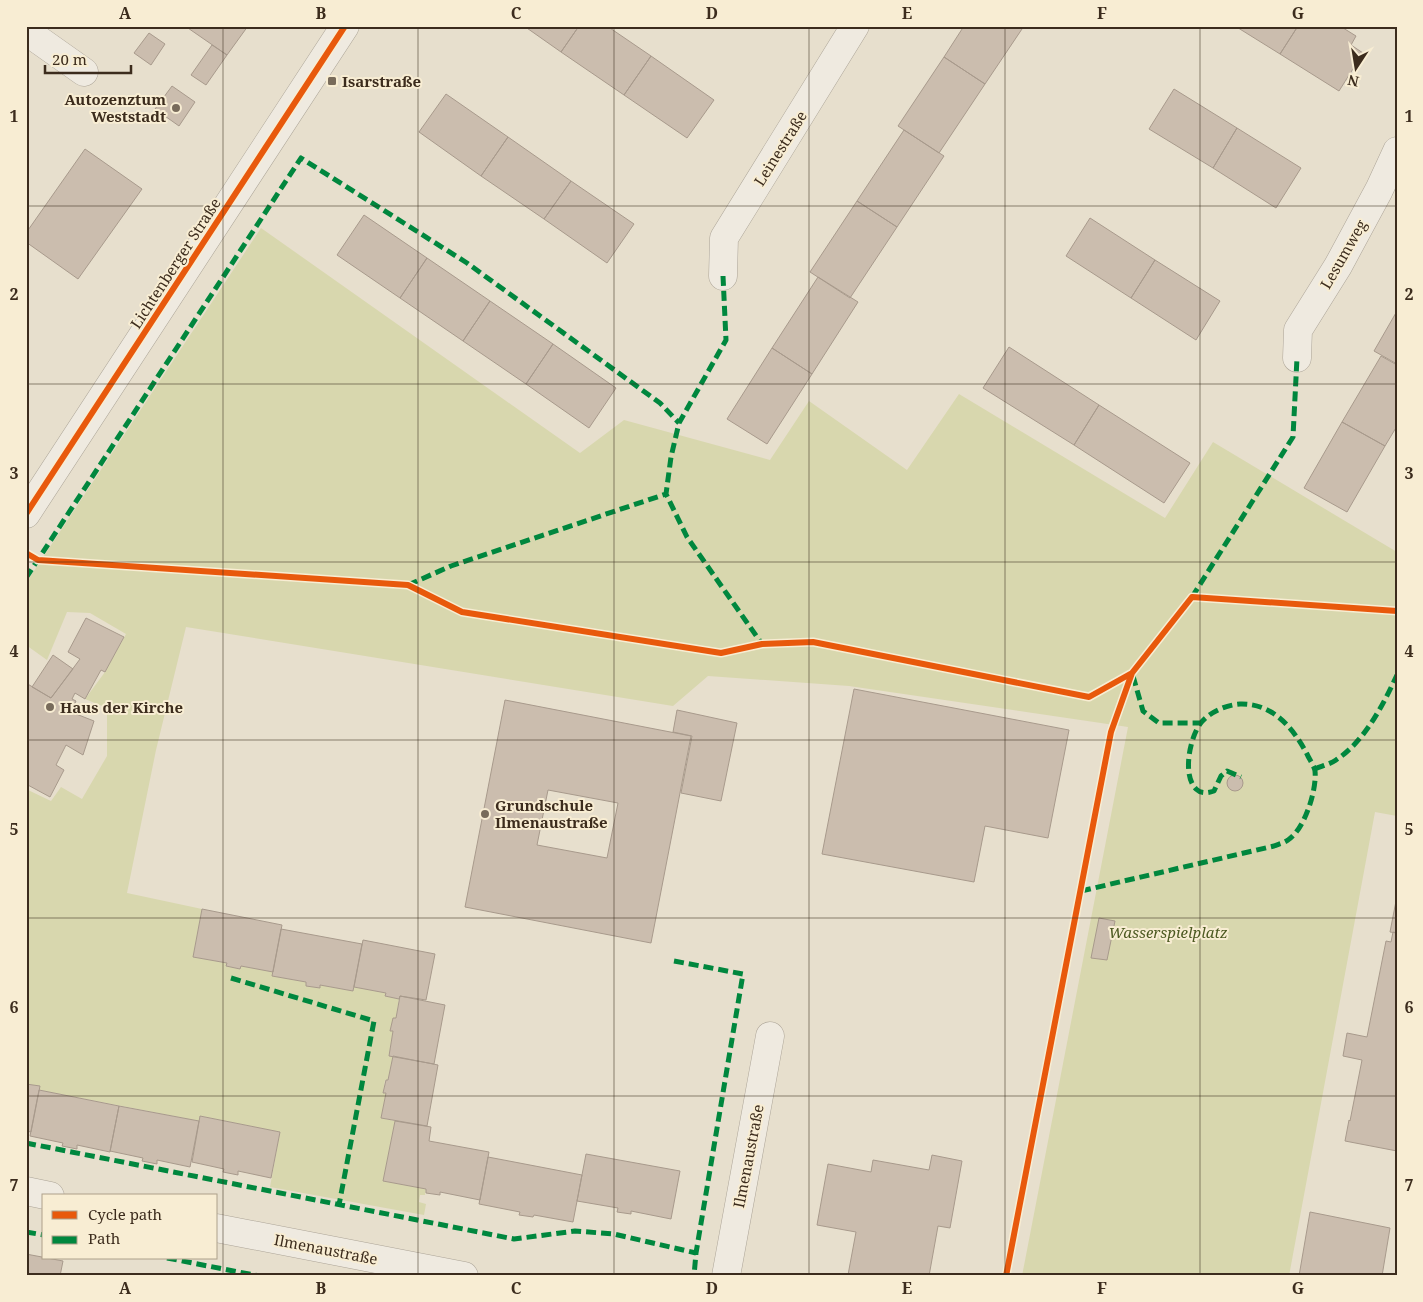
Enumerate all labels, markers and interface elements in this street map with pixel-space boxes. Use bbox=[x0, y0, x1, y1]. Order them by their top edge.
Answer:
text: A bbox=[119, 2, 132, 24]
text: B bbox=[316, 2, 327, 24]
text: C bbox=[511, 2, 522, 24]
text: D bbox=[706, 2, 718, 24]
text: E bbox=[902, 2, 912, 24]
text: F bbox=[1097, 2, 1107, 24]
text: G bbox=[1292, 2, 1304, 24]
scale bar bbox=[45, 42, 131, 74]
north arrow bbox=[1330, 42, 1380, 92]
text: 20 m bbox=[52, 49, 87, 69]
place label: Isarstraße bbox=[342, 71, 421, 91]
text: N bbox=[1346, 71, 1361, 92]
marker: Isarstraße bbox=[326, 75, 338, 87]
place label: Autozenztum Weststadt bbox=[64, 89, 166, 126]
marker: Autozenztum Weststadt bbox=[170, 102, 182, 114]
text: 1 bbox=[9, 105, 19, 127]
text: 1 bbox=[1404, 105, 1414, 127]
street label: Leinestraße bbox=[749, 107, 811, 189]
street label: Lichtenberger Straße bbox=[125, 194, 225, 332]
street label: Lesumweg bbox=[1315, 216, 1371, 292]
text: 2 bbox=[9, 283, 19, 305]
text: 2 bbox=[1404, 283, 1414, 305]
text: 3 bbox=[9, 462, 19, 484]
text: 3 bbox=[1404, 462, 1414, 484]
text: 4 bbox=[9, 640, 19, 662]
text: 4 bbox=[1404, 640, 1414, 662]
place label: Haus der Kirche bbox=[60, 697, 183, 717]
marker: Haus der Kirche bbox=[44, 701, 56, 713]
place label: Grundschule Ilmenaustraße bbox=[495, 795, 608, 832]
marker: Grundschule Ilmenaustraße bbox=[479, 808, 491, 820]
text: 5 bbox=[9, 818, 19, 840]
text: 5 bbox=[1404, 818, 1414, 840]
park label: Wasserspielplatz bbox=[1108, 922, 1228, 942]
text: 6 bbox=[9, 996, 19, 1018]
text: 6 bbox=[1404, 996, 1414, 1018]
street label: Ilmenaustraße bbox=[728, 1103, 768, 1209]
text: 7 bbox=[9, 1174, 19, 1196]
text: 7 bbox=[1404, 1174, 1414, 1196]
legend bbox=[42, 1194, 218, 1260]
text: Cycle path bbox=[88, 1204, 163, 1224]
text: Path bbox=[88, 1228, 121, 1248]
street label: Ilmenaustraße bbox=[273, 1229, 379, 1269]
text: A bbox=[119, 1277, 132, 1299]
text: B bbox=[316, 1277, 327, 1299]
text: C bbox=[511, 1277, 522, 1299]
text: D bbox=[706, 1277, 718, 1299]
text: E bbox=[902, 1277, 912, 1299]
text: F bbox=[1097, 1277, 1107, 1299]
text: G bbox=[1292, 1277, 1304, 1299]

